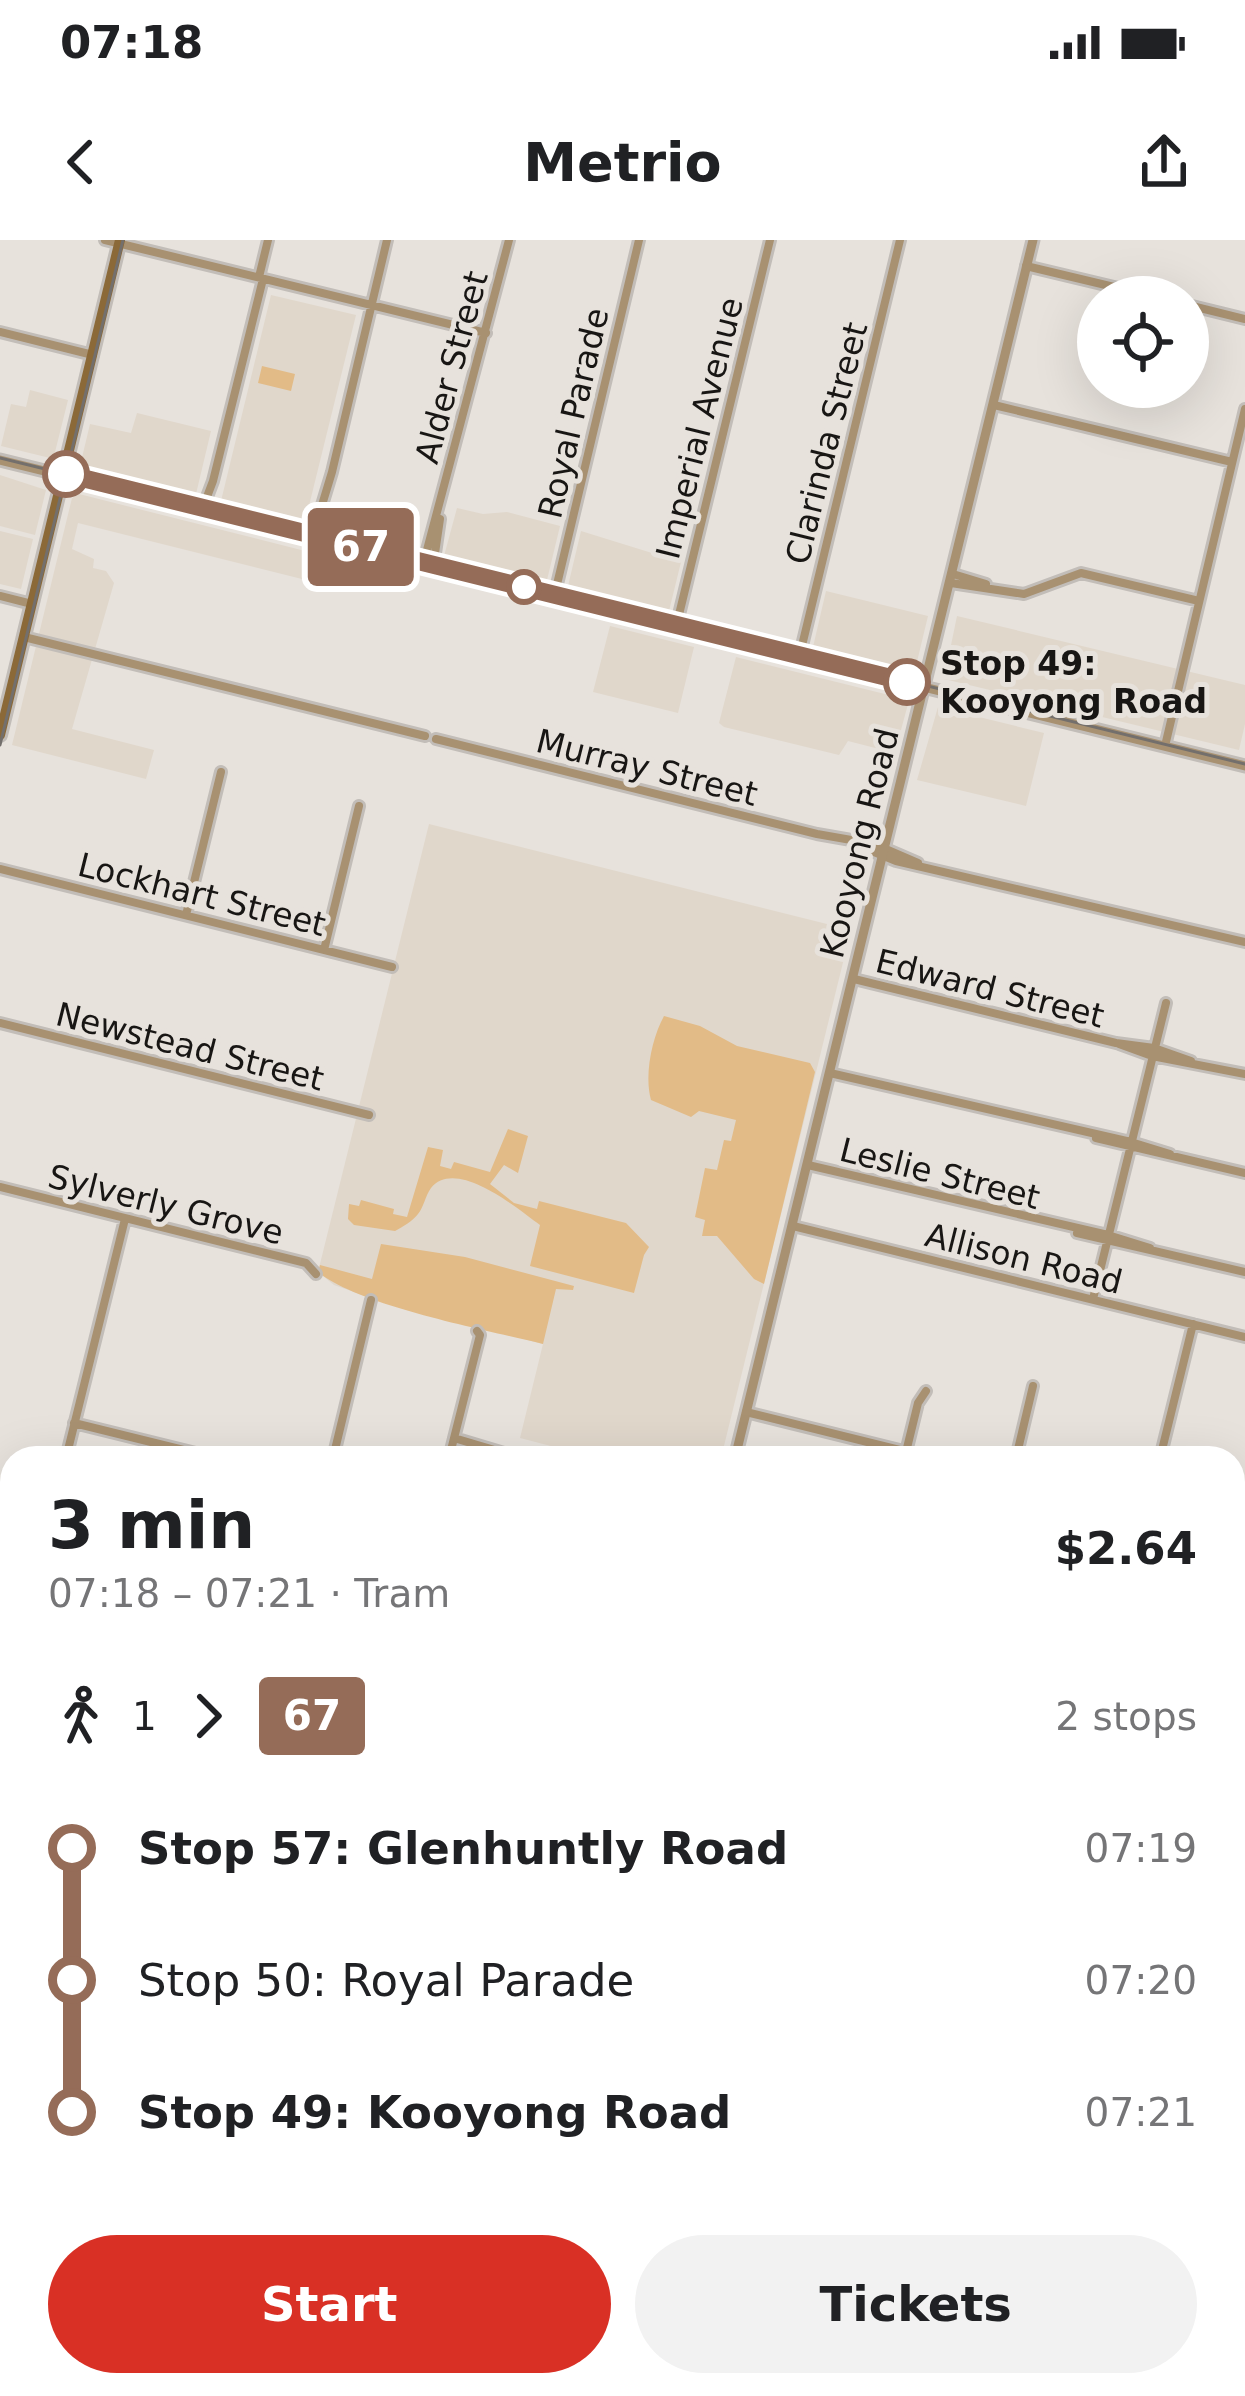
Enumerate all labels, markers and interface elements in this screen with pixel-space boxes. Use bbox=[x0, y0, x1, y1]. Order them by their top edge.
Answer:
text: 07:18 bbox=[60, 16, 203, 69]
icon: back bbox=[48, 129, 114, 195]
icon: share bbox=[1131, 129, 1197, 195]
text: Metrio bbox=[523, 131, 722, 194]
street label: Alder Street bbox=[407, 267, 496, 467]
map controls bbox=[1077, 276, 1209, 408]
button: locate bbox=[1077, 276, 1209, 408]
street label: Imperial Avenue bbox=[648, 293, 751, 563]
street label: Royal Parade bbox=[530, 304, 617, 522]
street label: Clarinda Street bbox=[778, 318, 875, 568]
unlabelled marker bbox=[44, 452, 88, 496]
line badge: 67 bbox=[307, 508, 415, 586]
text: 67 bbox=[332, 522, 390, 571]
unlabelled marker bbox=[508, 571, 540, 603]
place label: Stop 49: Kooyong Road bbox=[940, 644, 1207, 721]
marker: Stop 49: Kooyong Road bbox=[885, 660, 929, 704]
street label: Murray Street bbox=[532, 721, 762, 814]
street label: Kooyong Road bbox=[812, 724, 907, 962]
street label: Lockhart Street bbox=[74, 845, 330, 944]
street label: Edward Street bbox=[872, 941, 1108, 1036]
street label: Newstead Street bbox=[52, 994, 328, 1099]
street label: Leslie Street bbox=[836, 1130, 1044, 1217]
street label: Sylverly Grove bbox=[44, 1156, 287, 1253]
street label: Allison Road bbox=[921, 1215, 1126, 1302]
text: 3 min bbox=[48, 1487, 255, 1564]
text: $2.64 bbox=[1055, 1522, 1197, 1575]
text: 07:18 – 07:21 · Tram bbox=[48, 1571, 450, 1616]
icon: walk bbox=[48, 1683, 114, 1749]
icon: forward bbox=[175, 1683, 241, 1749]
text: 67 bbox=[283, 1691, 341, 1740]
text: 1 bbox=[132, 1694, 157, 1739]
text: 2 stops bbox=[1055, 1694, 1197, 1739]
text: Stop 57: Glenhuntly Road bbox=[138, 1822, 788, 1875]
text: 07:19 bbox=[1085, 1826, 1197, 1871]
text: Stop 50: Royal Parade bbox=[138, 1954, 634, 2007]
text: 07:20 bbox=[1085, 1958, 1197, 2003]
text: Stop 49: Kooyong Road bbox=[138, 2086, 731, 2139]
text: 07:21 bbox=[1085, 2090, 1197, 2135]
button: Start bbox=[48, 2235, 611, 2373]
button: Tickets bbox=[635, 2235, 1197, 2373]

